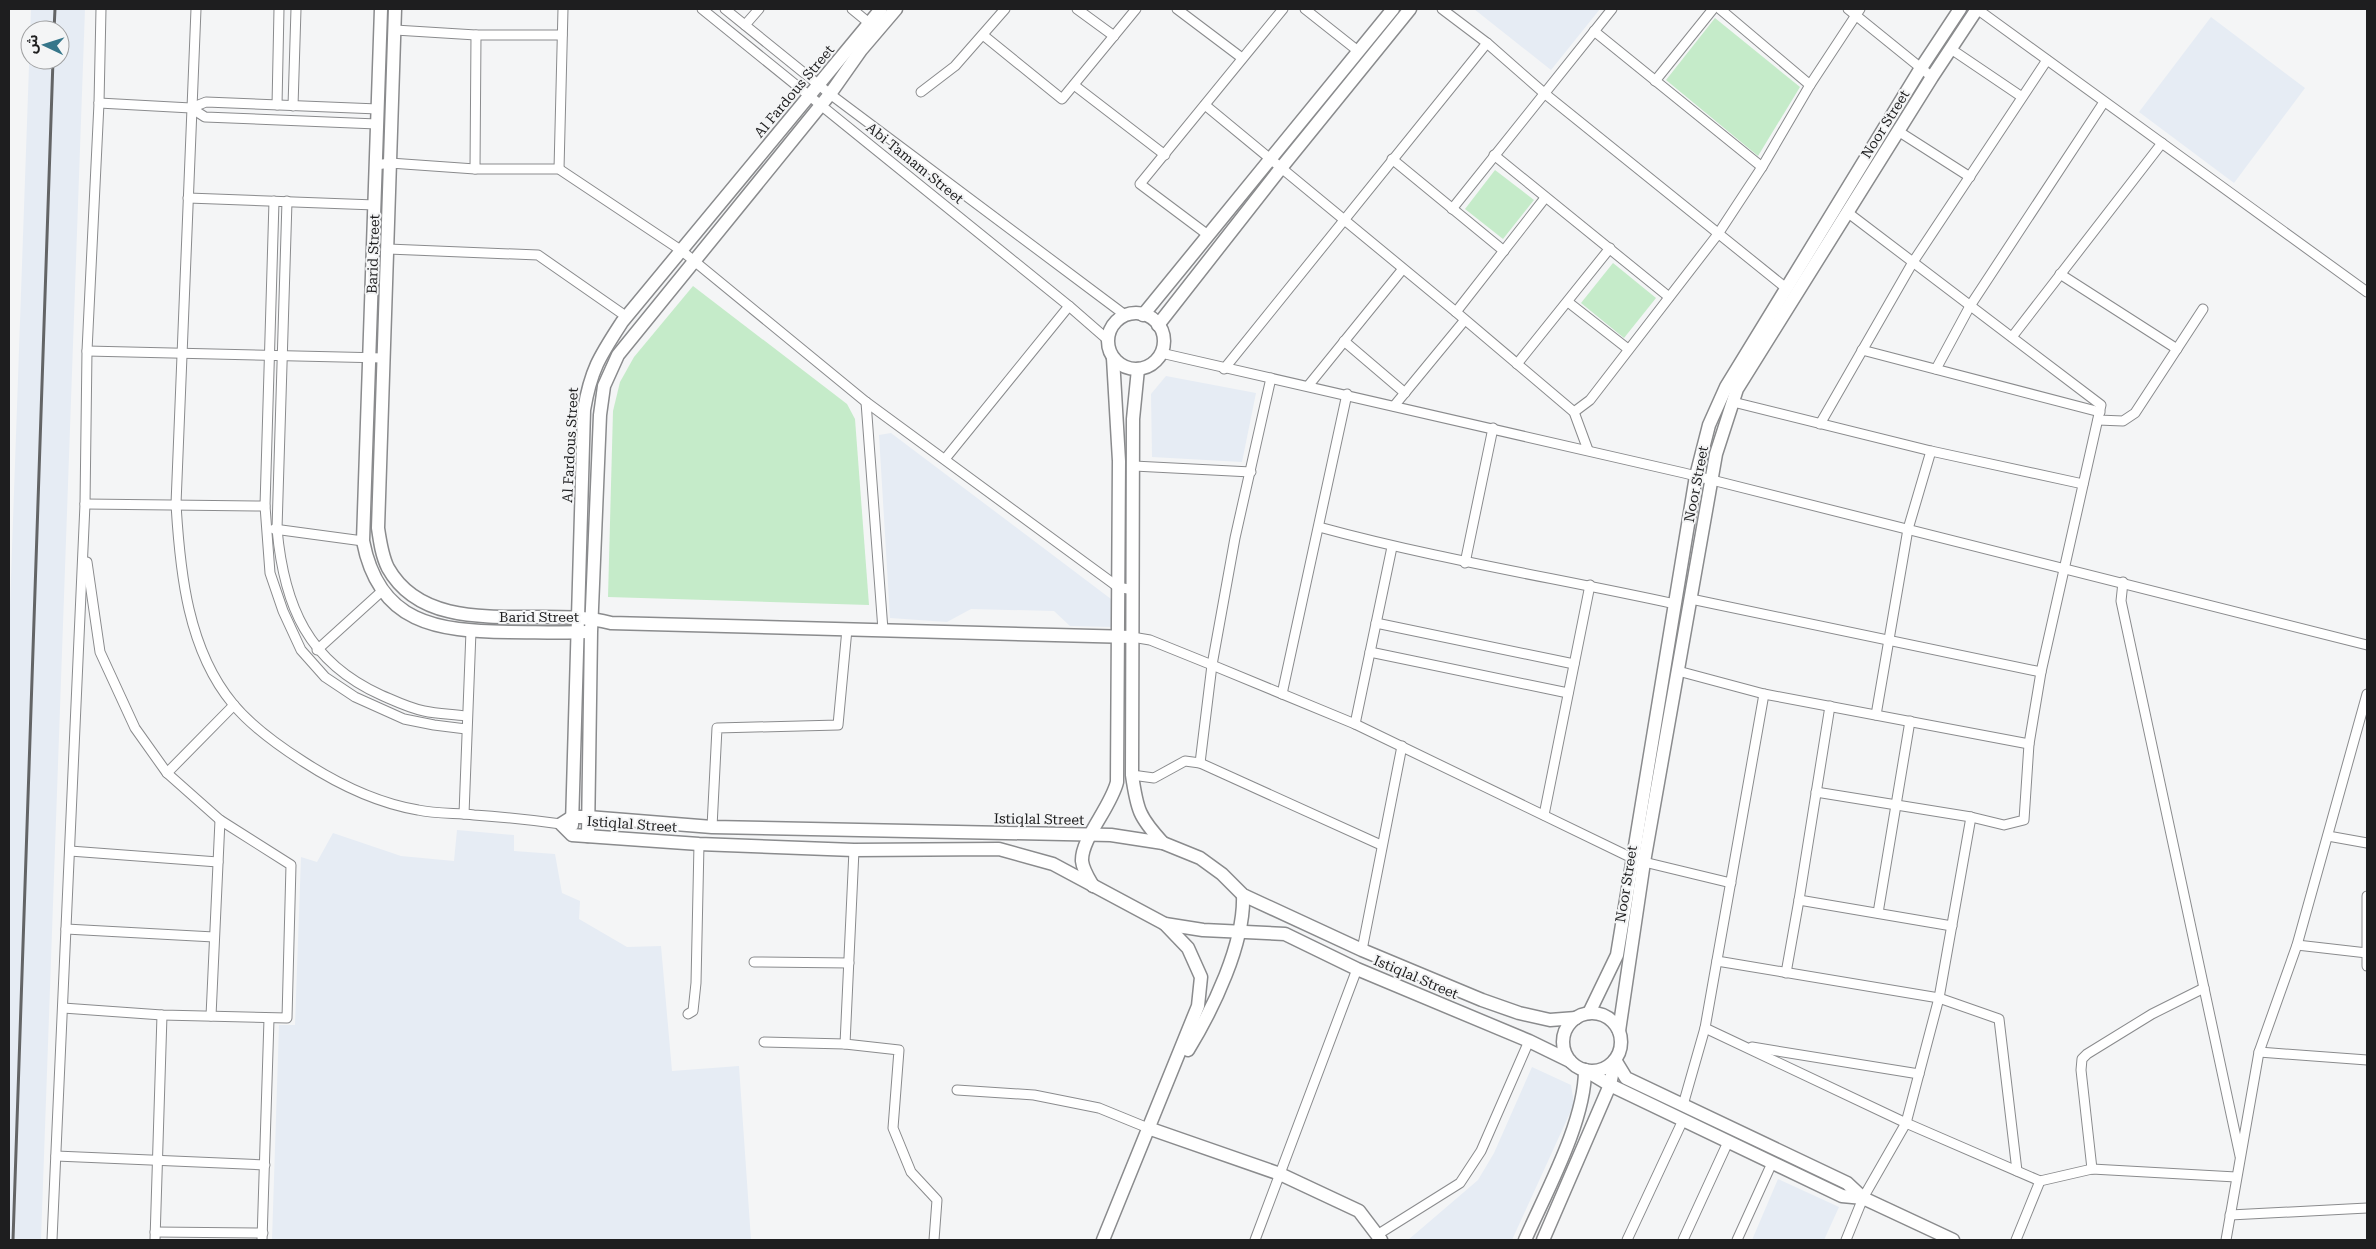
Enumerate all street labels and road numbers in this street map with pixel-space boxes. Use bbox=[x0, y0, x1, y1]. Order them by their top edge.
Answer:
street label: Al Fardous Street bbox=[751, 42, 837, 140]
street label: Noor Street bbox=[1858, 87, 1912, 161]
street label: Abi Tamam Street bbox=[863, 119, 967, 207]
street label: Barid Street bbox=[364, 214, 382, 294]
street label: Al Fardous Street bbox=[559, 387, 581, 503]
street label: Noor Street bbox=[1681, 444, 1711, 524]
street label: Barid Street bbox=[499, 609, 579, 625]
street label: Istiqlal Street bbox=[994, 810, 1084, 828]
street label: Istiqlal Street bbox=[586, 813, 678, 835]
street label: Noor Street bbox=[1612, 844, 1640, 924]
street label: Istiqlal Street bbox=[1371, 952, 1461, 1002]

